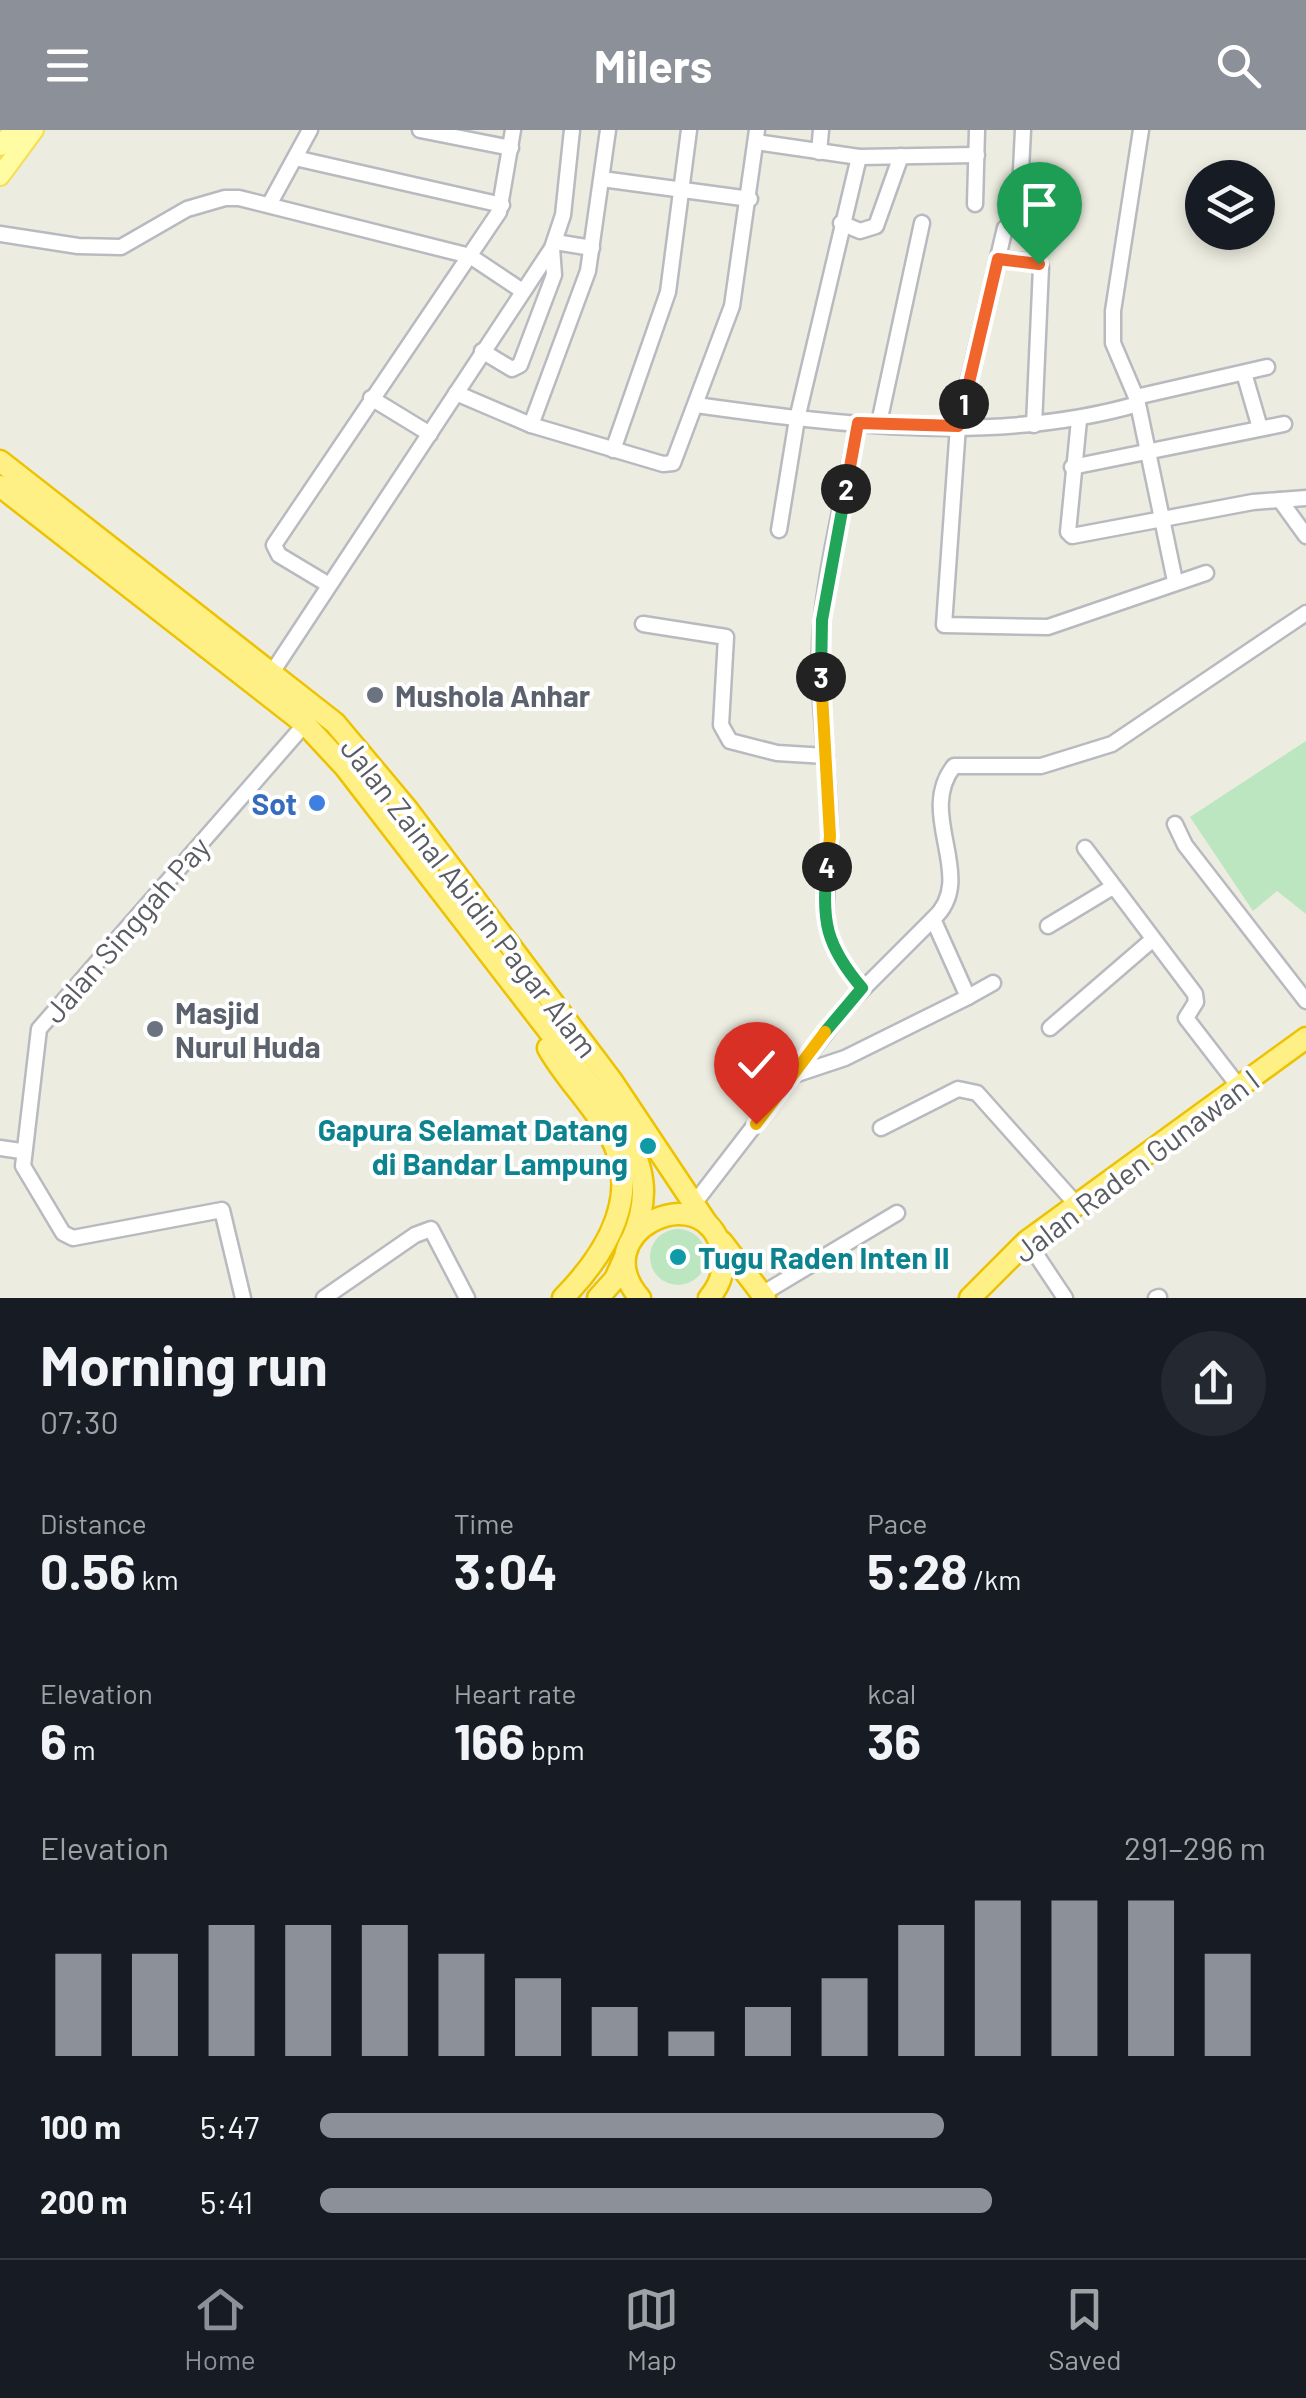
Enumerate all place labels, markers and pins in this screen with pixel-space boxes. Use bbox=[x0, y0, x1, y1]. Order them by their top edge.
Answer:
pin bbox=[997, 162, 1082, 265]
pin: 1 bbox=[939, 379, 989, 429]
pin: 2 bbox=[821, 464, 871, 514]
pin: 3 bbox=[796, 652, 846, 702]
place label: Mushola Anhar bbox=[395, 677, 591, 713]
marker: Mushola Anhar bbox=[364, 684, 386, 706]
place label: Sot bbox=[251, 785, 297, 821]
marker: Sot bbox=[306, 792, 328, 814]
pin: 4 bbox=[802, 842, 852, 892]
place label: Masjid Nurul Huda bbox=[175, 994, 320, 1064]
marker: Masjid Nurul Huda bbox=[144, 1018, 166, 1040]
pin bbox=[714, 1022, 799, 1125]
place label: Gapura Selamat Datang di Bandar Lampung bbox=[318, 1111, 628, 1181]
marker: Gapura Selamat Datang di Bandar Lampung bbox=[637, 1135, 659, 1157]
place label: Tugu Raden Inten II bbox=[698, 1239, 950, 1275]
marker: Tugu Raden Inten II bbox=[667, 1246, 689, 1268]

